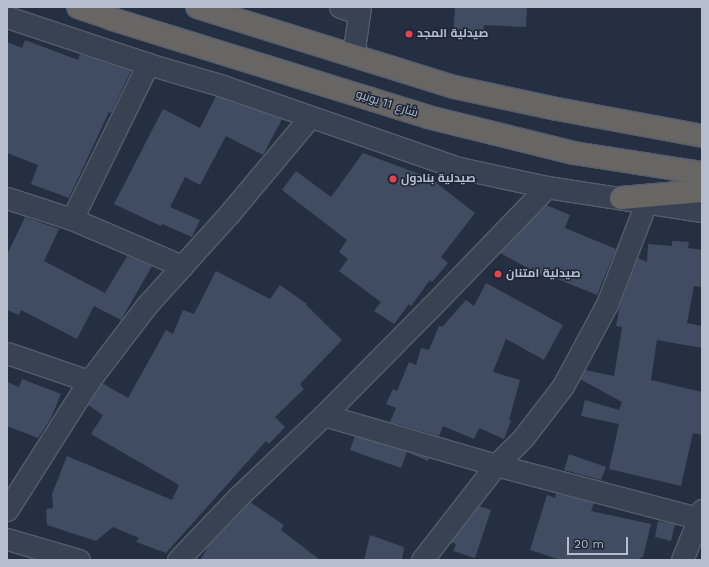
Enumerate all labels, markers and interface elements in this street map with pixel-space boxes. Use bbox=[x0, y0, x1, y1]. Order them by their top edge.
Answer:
place label: صيدلية المجد bbox=[417, 27, 488, 41]
marker: صيدلية المجد bbox=[404, 29, 414, 39]
street label: شارع 11 يونيو bbox=[354, 87, 420, 121]
place label: صيدلية بنادول bbox=[401, 172, 476, 186]
marker: صيدلية بنادول bbox=[388, 174, 398, 184]
place label: صيدلية امتنان bbox=[506, 267, 581, 281]
marker: صيدلية امتنان bbox=[493, 269, 503, 279]
scale bar bbox=[569, 529, 630, 555]
text: 20 m bbox=[574, 537, 604, 551]

